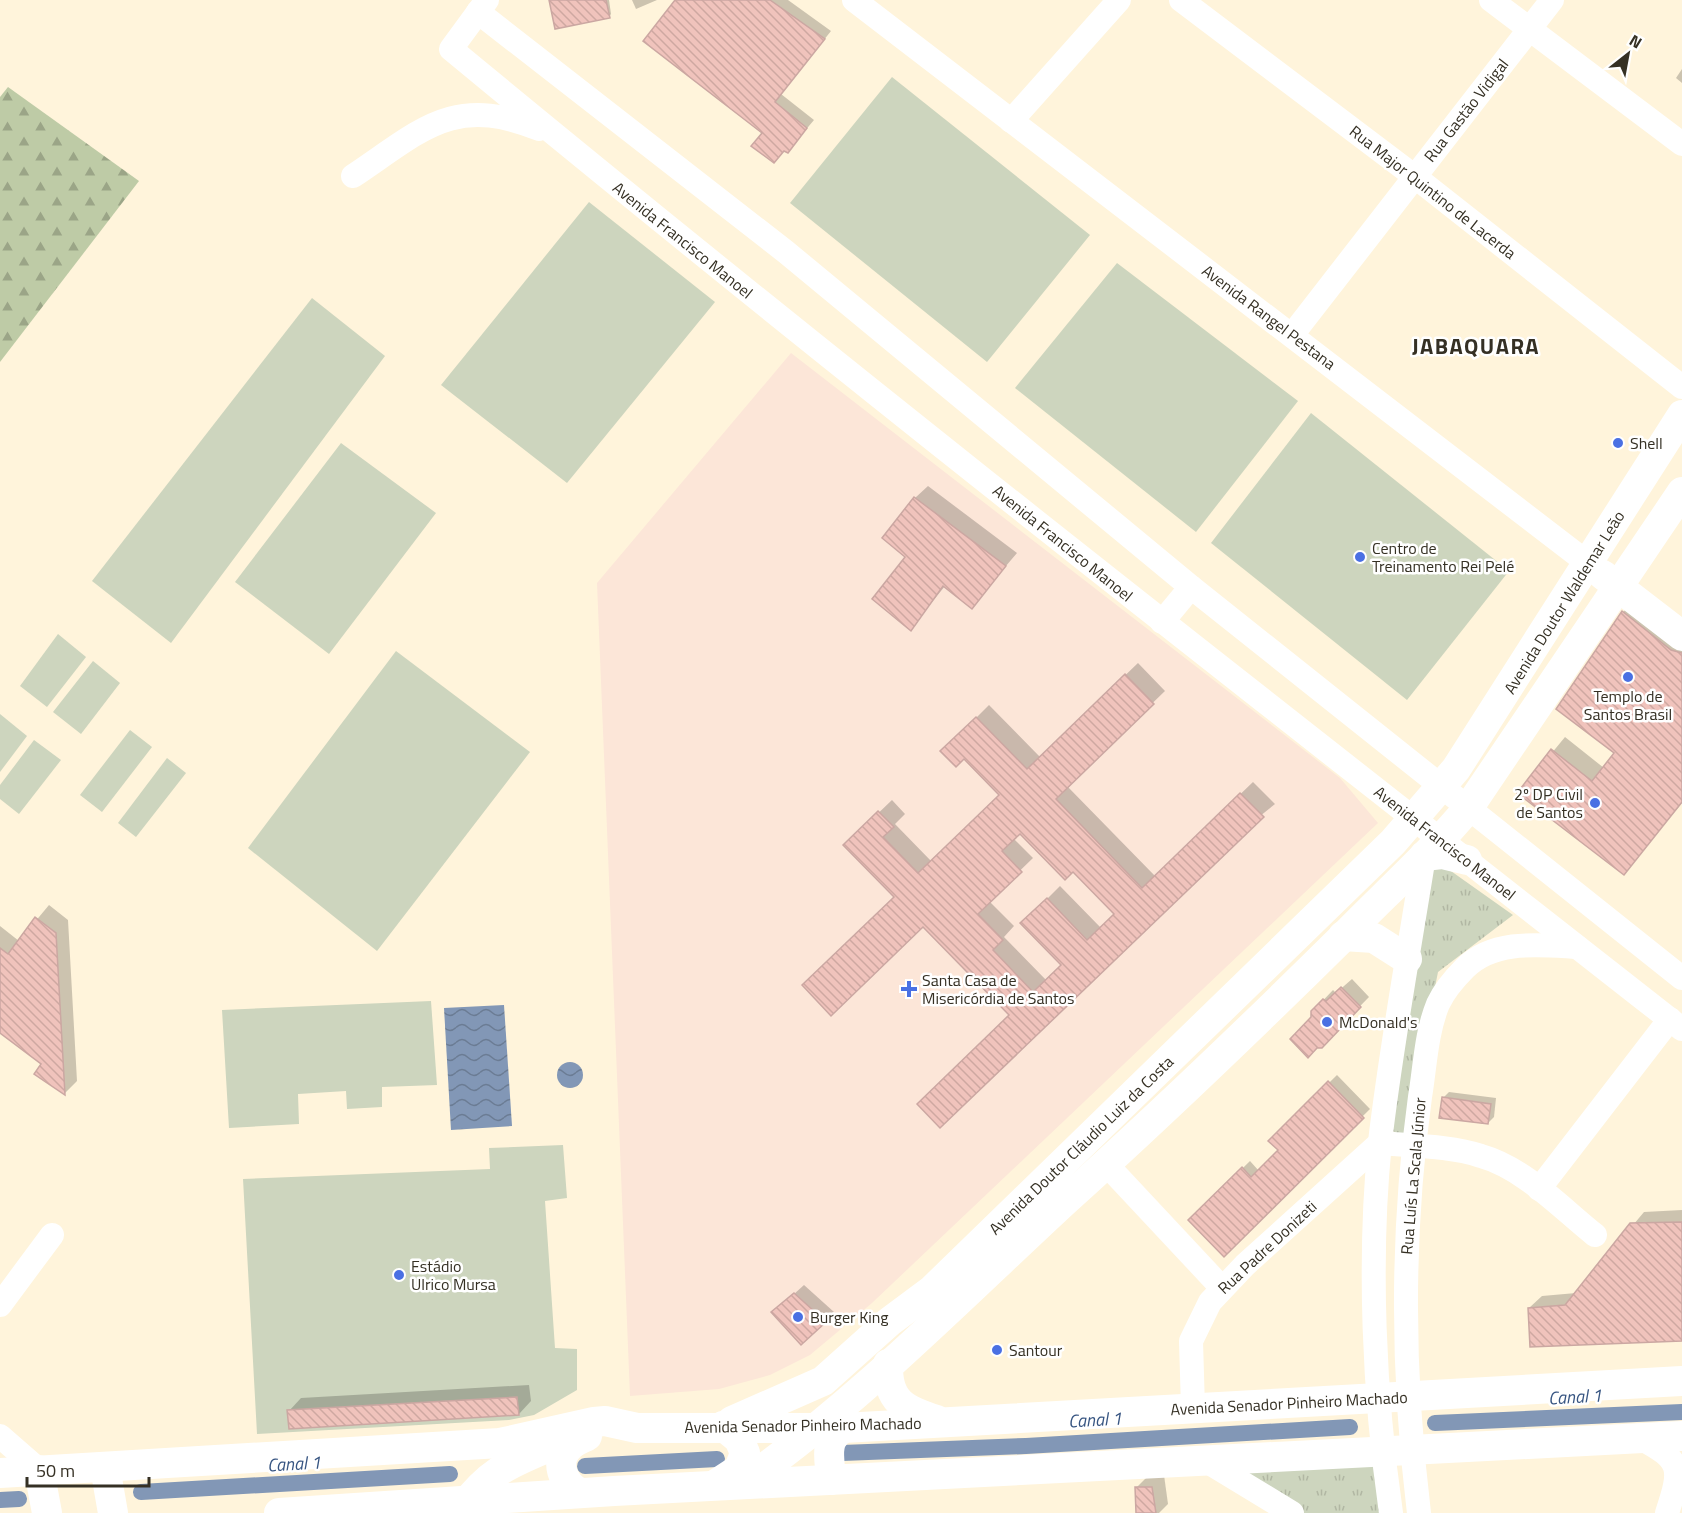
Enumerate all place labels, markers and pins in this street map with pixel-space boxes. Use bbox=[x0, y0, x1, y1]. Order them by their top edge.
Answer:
place label: Shell bbox=[1630, 431, 1663, 455]
marker: Shell bbox=[1611, 436, 1625, 450]
place label: Centro de Treinamento Rei Pelé bbox=[1372, 536, 1514, 578]
marker: Centro de Treinamento Rei Pelé bbox=[1353, 550, 1367, 564]
marker: Templo de Santos Brasil bbox=[1621, 670, 1635, 684]
place label: Templo de Santos Brasil bbox=[1584, 684, 1672, 726]
place label: 2º DP Civil de Santos bbox=[1514, 782, 1583, 824]
marker: 2º DP Civil de Santos bbox=[1588, 796, 1602, 810]
place label: Santa Casa de Misericórdia de Santos bbox=[922, 968, 1074, 1010]
marker: Santa Casa de Misericórdia de Santos bbox=[900, 980, 918, 998]
place label: McDonald's bbox=[1339, 1010, 1418, 1034]
marker: McDonald's bbox=[1320, 1015, 1334, 1029]
place label: Estádio Ulrico Mursa bbox=[411, 1254, 496, 1296]
marker: Estádio Ulrico Mursa bbox=[392, 1268, 406, 1282]
place label: Burger King bbox=[810, 1305, 889, 1329]
marker: Burger King bbox=[791, 1310, 805, 1324]
place label: Santour bbox=[1009, 1338, 1063, 1362]
marker: Santour bbox=[990, 1343, 1004, 1357]

